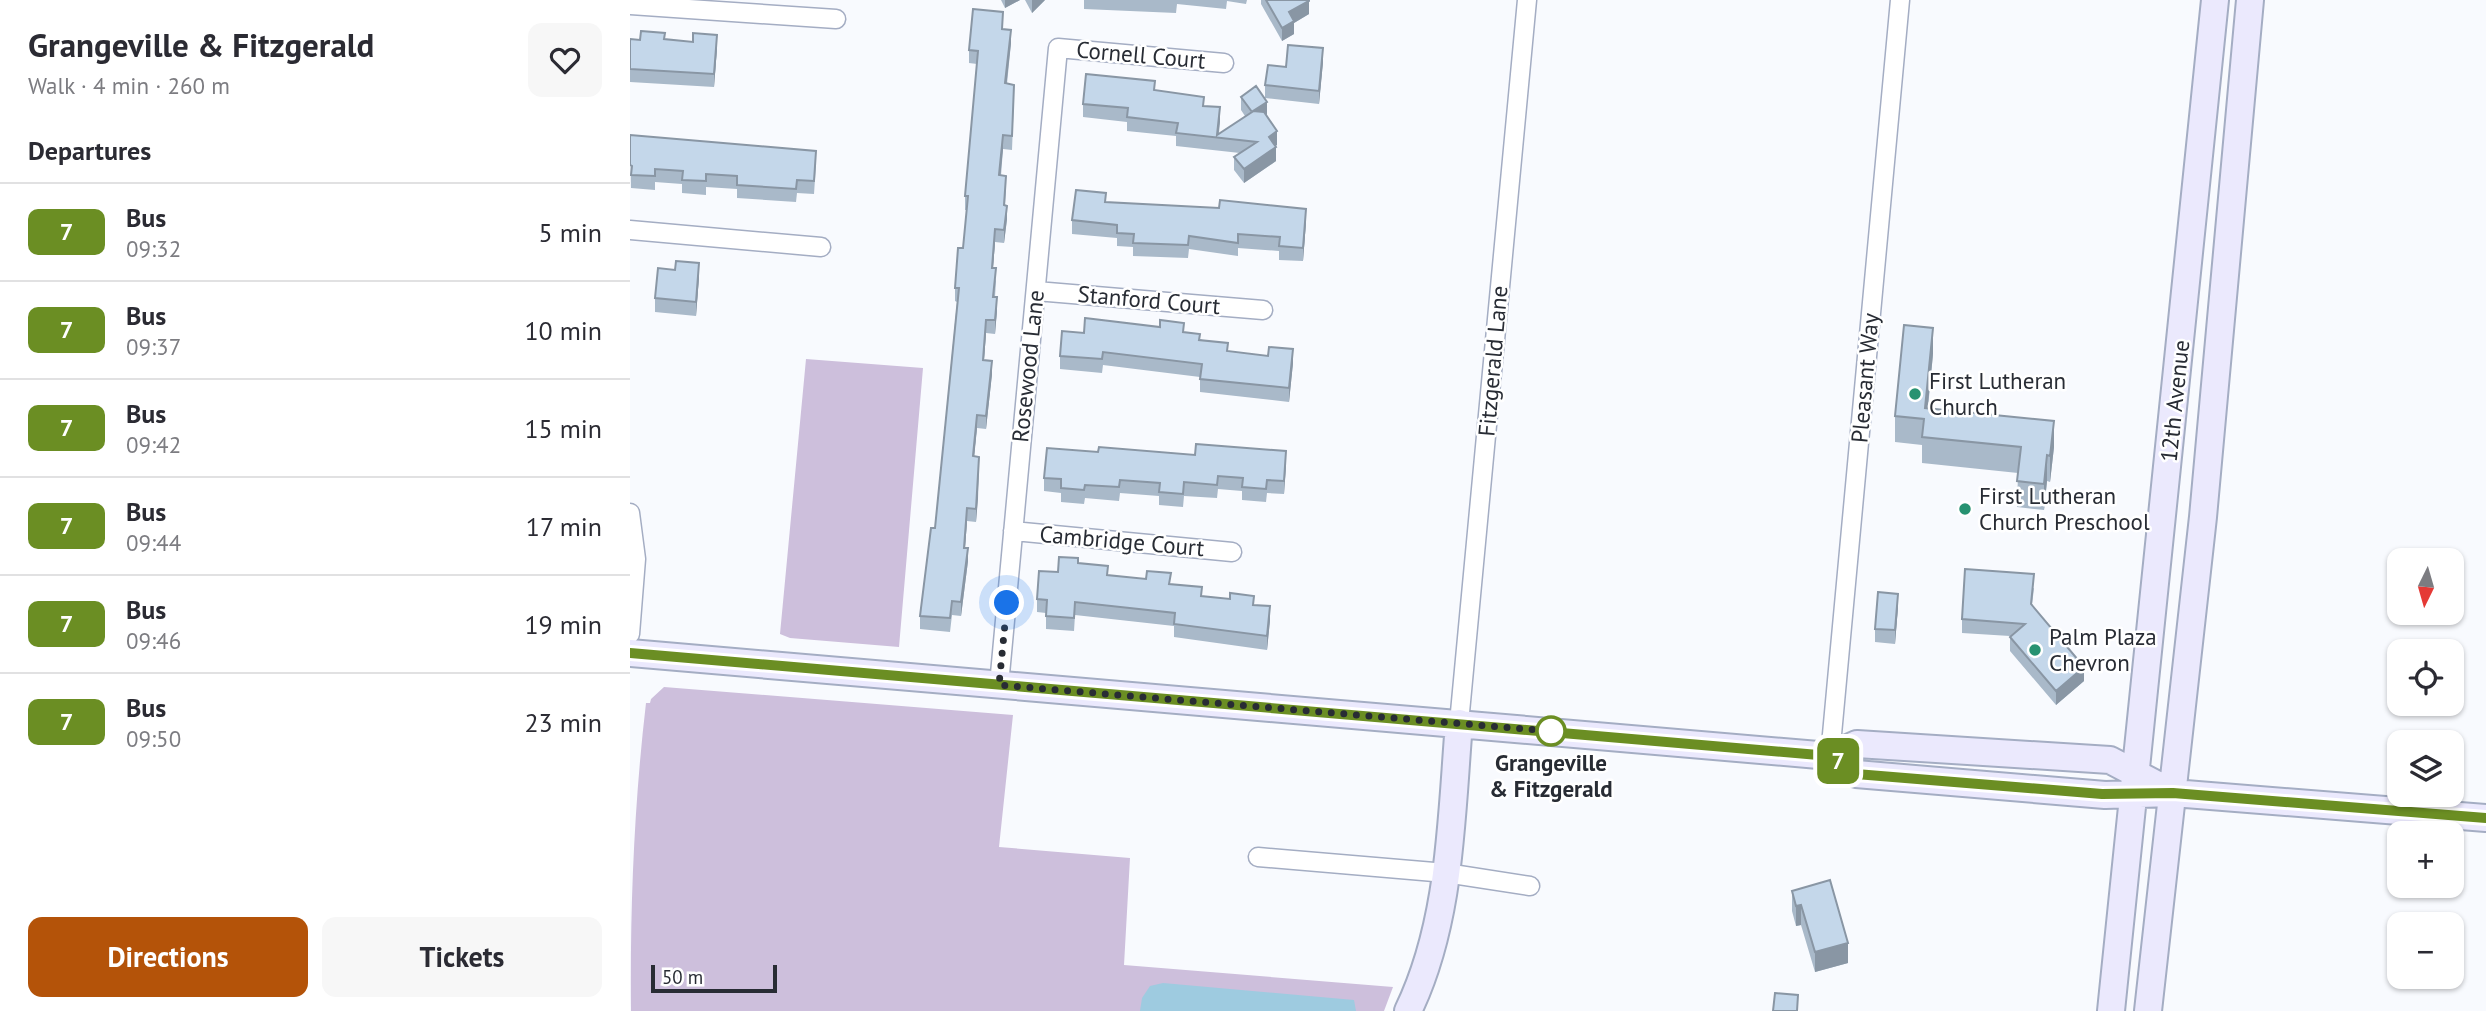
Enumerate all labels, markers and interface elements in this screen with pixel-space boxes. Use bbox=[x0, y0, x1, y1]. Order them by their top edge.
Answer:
text: Grangeville & Fitzgerald bbox=[28, 23, 374, 66]
button: heart bbox=[528, 23, 602, 97]
street label: Cornell Court bbox=[1075, 34, 1207, 75]
text: Walk · 4 min · 260 m bbox=[28, 71, 230, 100]
text: Departures bbox=[28, 134, 151, 167]
text: Bus bbox=[126, 201, 166, 234]
text: 7 bbox=[60, 216, 73, 247]
text: 5 min bbox=[539, 216, 602, 249]
text: 09:32 bbox=[126, 234, 181, 263]
street label: Stanford Court bbox=[1076, 279, 1222, 320]
street label: Fitzgerald Lane bbox=[1471, 284, 1514, 438]
street label: Rosewood Lane bbox=[1005, 288, 1050, 444]
text: Bus bbox=[126, 299, 166, 332]
street label: Pleasant Way bbox=[1844, 312, 1885, 444]
text: 7 bbox=[60, 314, 73, 345]
text: 10 min bbox=[524, 314, 602, 347]
text: 09:37 bbox=[126, 332, 181, 361]
street label: 12th Avenue bbox=[2154, 338, 2195, 463]
place label: First Lutheran Church bbox=[1929, 366, 2066, 421]
marker: First Lutheran Church bbox=[1907, 386, 1923, 402]
text: Bus bbox=[126, 397, 166, 430]
text: 7 bbox=[60, 412, 73, 443]
text: 15 min bbox=[524, 412, 602, 445]
text: 09:42 bbox=[126, 430, 181, 459]
place label: First Lutheran Church Preschool bbox=[1979, 481, 2150, 536]
text: Bus bbox=[126, 495, 166, 528]
marker: First Lutheran Church Preschool bbox=[1957, 501, 1973, 517]
text: 7 bbox=[60, 510, 73, 541]
text: 17 min bbox=[526, 510, 602, 543]
street label: Cambridge Court bbox=[1039, 519, 1206, 562]
text: 09:44 bbox=[126, 528, 181, 557]
north arrow bbox=[2387, 548, 2464, 625]
map controls bbox=[2387, 548, 2464, 989]
your location bbox=[989, 585, 1024, 620]
text: Bus bbox=[126, 593, 166, 626]
text: 7 bbox=[60, 608, 73, 639]
text: 19 min bbox=[524, 608, 602, 641]
place label: Palm Plaza Chevron bbox=[2049, 622, 2157, 677]
text: 09:46 bbox=[126, 626, 181, 655]
button: locate bbox=[2387, 639, 2464, 716]
marker: Palm Plaza Chevron bbox=[2027, 642, 2043, 658]
text: Bus bbox=[126, 691, 166, 724]
text: 7 bbox=[60, 706, 73, 737]
text: 23 min bbox=[524, 706, 602, 739]
marker: Grangeville & Fitzgerald bbox=[1536, 716, 1566, 746]
text: 09:50 bbox=[126, 724, 181, 753]
button: layers bbox=[2387, 730, 2464, 807]
line badge: 7 bbox=[1815, 738, 1861, 784]
text: 7 bbox=[1831, 745, 1845, 776]
place label: Grangeville & Fitzgerald bbox=[1489, 748, 1613, 803]
button: + bbox=[2387, 821, 2464, 898]
button: − bbox=[2387, 912, 2464, 989]
button: Directions bbox=[28, 917, 308, 997]
button: Tickets bbox=[322, 917, 602, 997]
scale bar bbox=[651, 962, 777, 994]
text: 50 m bbox=[662, 965, 703, 989]

